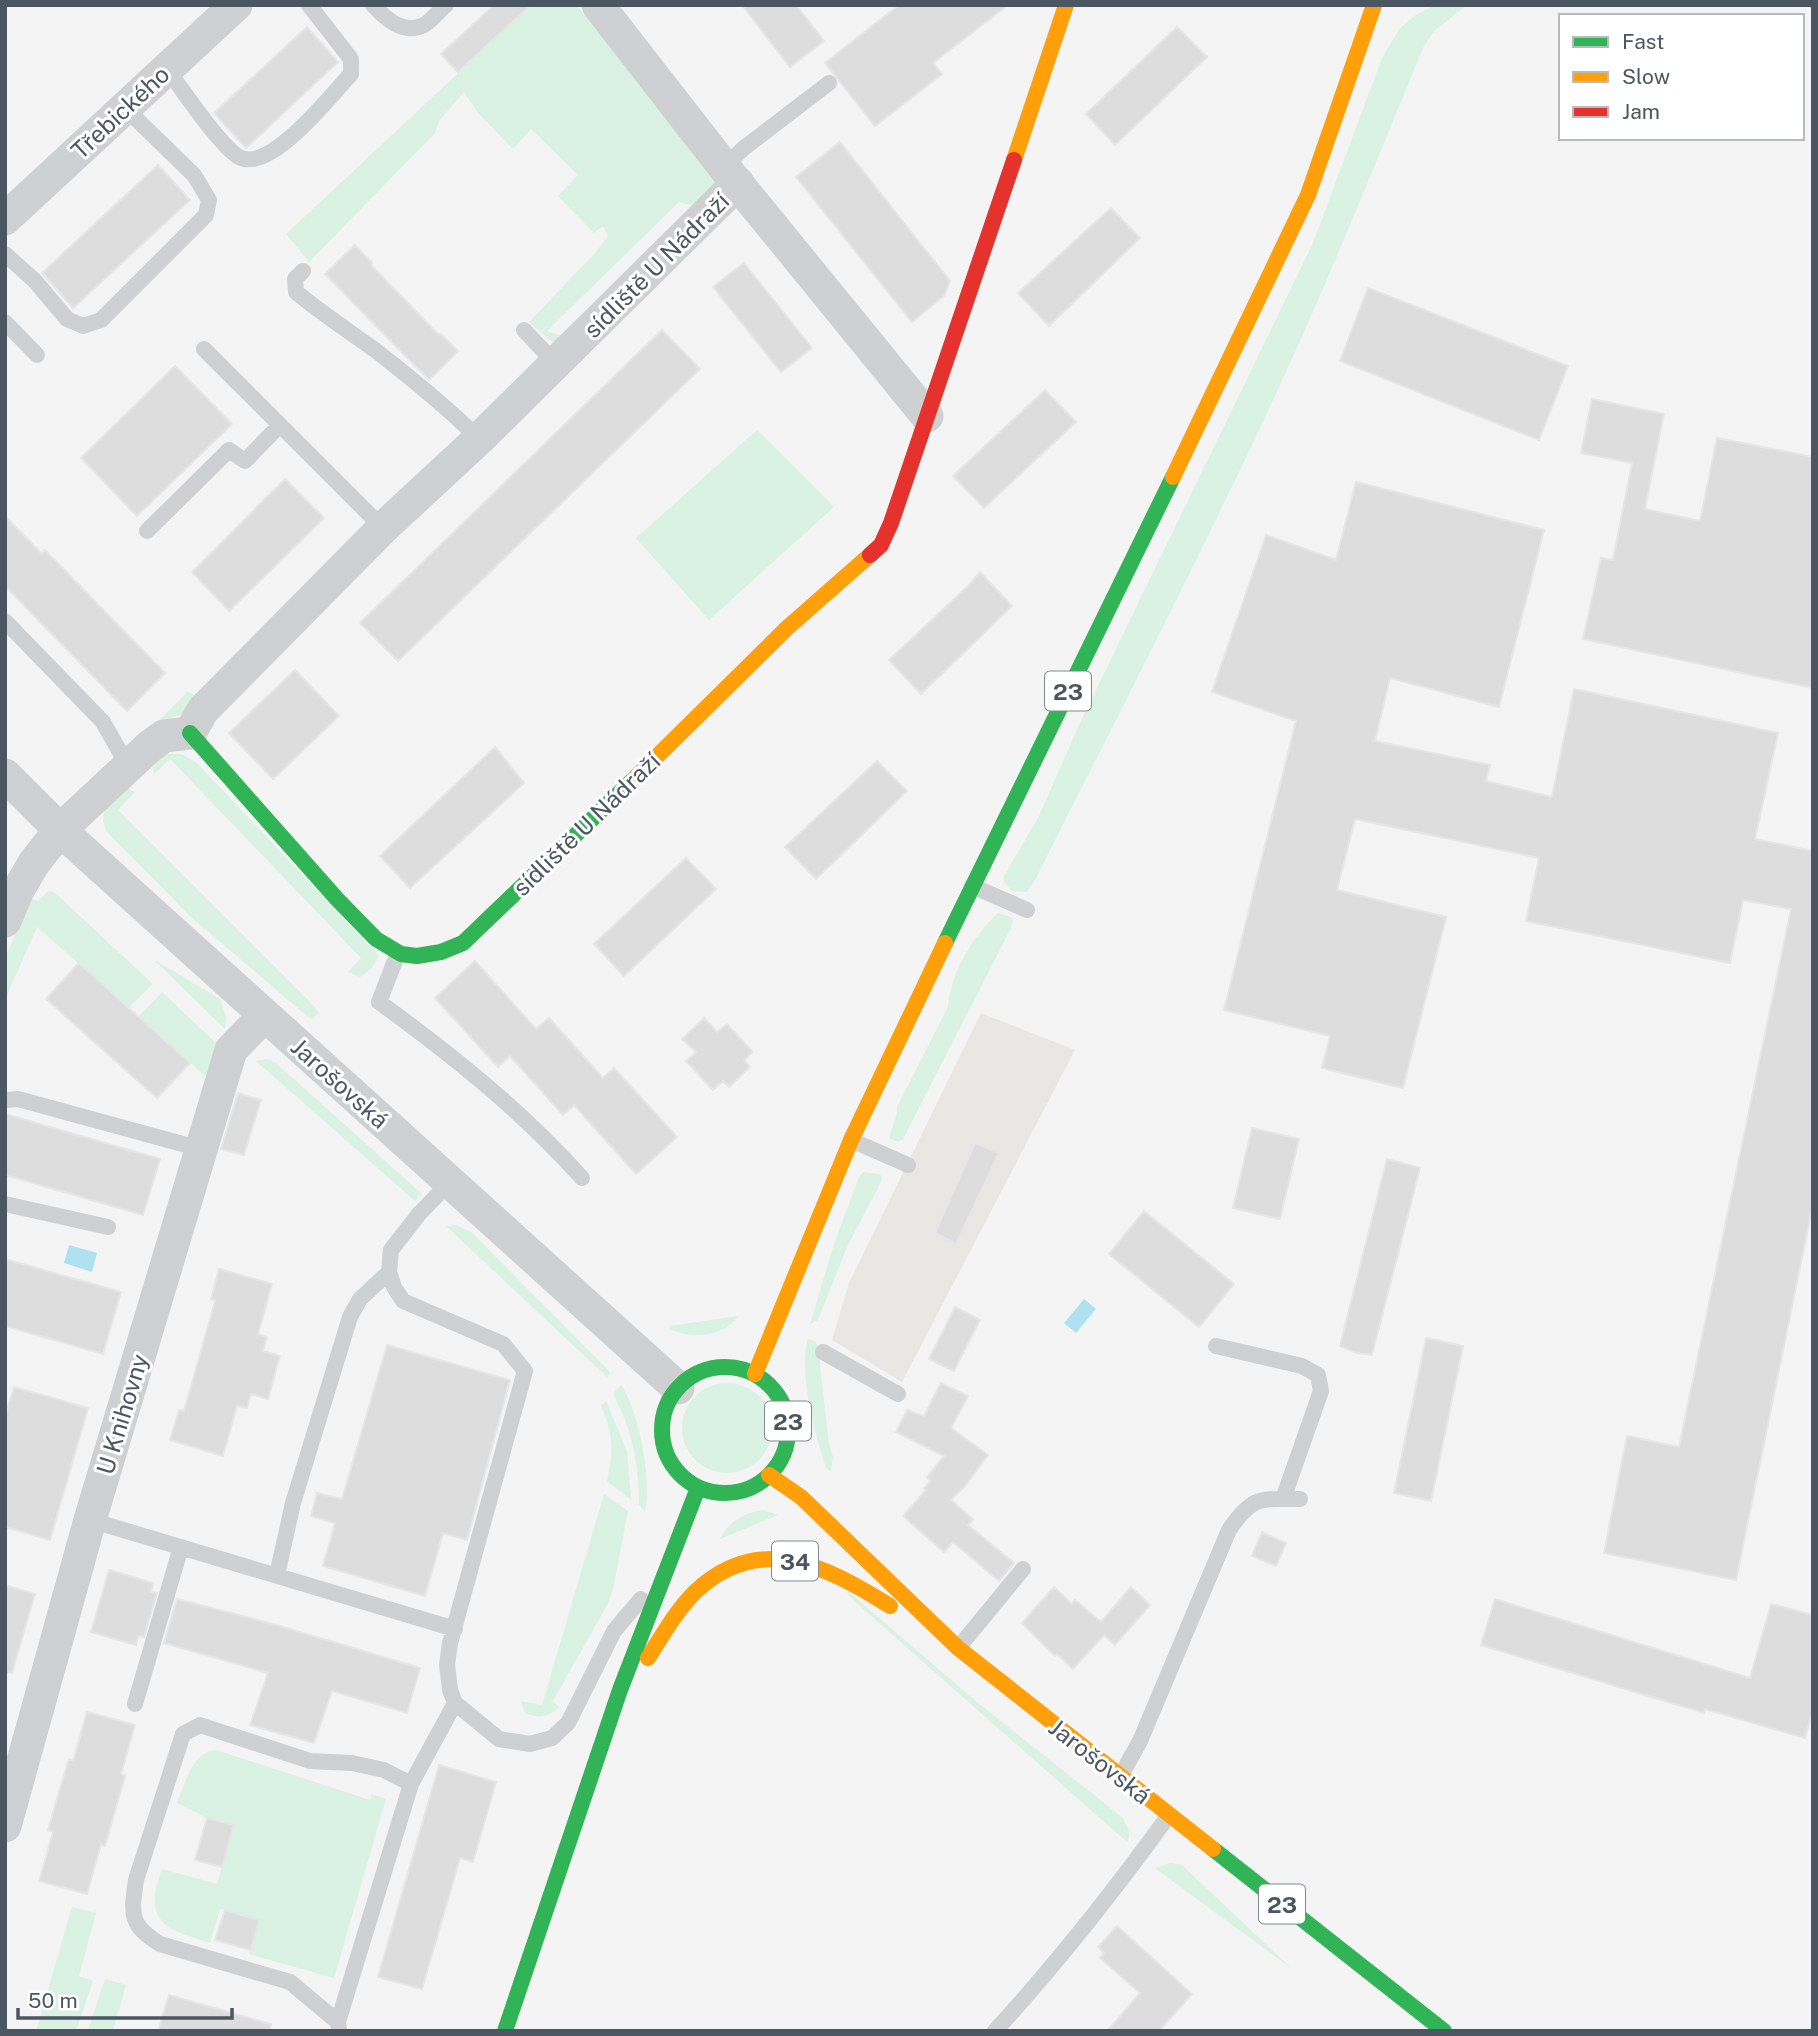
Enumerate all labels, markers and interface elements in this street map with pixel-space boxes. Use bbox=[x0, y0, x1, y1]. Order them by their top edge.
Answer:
legend bbox=[1559, 14, 1804, 140]
text: Fast bbox=[1622, 29, 1664, 54]
street label: Třebického bbox=[65, 60, 175, 164]
text: Slow bbox=[1622, 64, 1670, 89]
text: Jam bbox=[1622, 99, 1660, 124]
street label: sídliště U Nádraží bbox=[578, 186, 735, 343]
road number: 23 bbox=[1045, 671, 1091, 710]
street label: sídliště U Nádraží bbox=[507, 746, 666, 901]
street label: Jarošovská bbox=[286, 1032, 394, 1134]
street label: U Knihovny bbox=[90, 1350, 154, 1478]
road number: 23 bbox=[765, 1402, 811, 1440]
road number: 34 bbox=[772, 1542, 818, 1580]
street label: Jarošovská bbox=[1044, 1713, 1156, 1809]
road number: 23 bbox=[1259, 1884, 1305, 1924]
scale bar bbox=[18, 1976, 231, 2020]
text: 50 m bbox=[28, 1988, 78, 2013]

